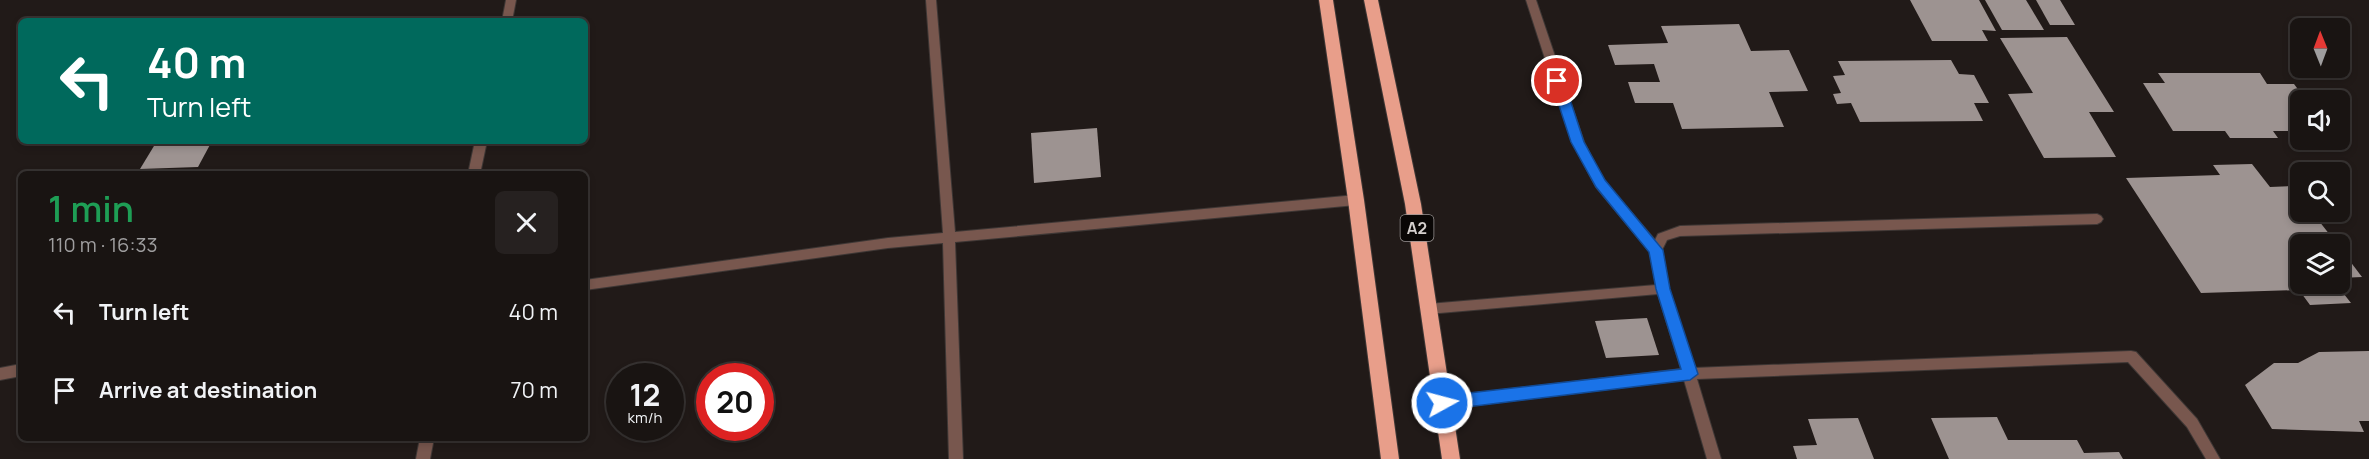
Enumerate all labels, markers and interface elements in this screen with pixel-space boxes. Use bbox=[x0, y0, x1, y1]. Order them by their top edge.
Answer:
north arrow bbox=[2290, 18, 2350, 78]
map controls bbox=[2290, 18, 2350, 294]
text: 40 m bbox=[147, 33, 246, 91]
icon: left bbox=[48, 42, 126, 120]
pin bbox=[1531, 55, 1582, 106]
icon: arrive bbox=[1540, 64, 1573, 97]
text: Turn left bbox=[147, 88, 251, 125]
button: sound bbox=[2290, 90, 2350, 150]
button: search bbox=[2290, 162, 2350, 222]
text: 1 min bbox=[48, 184, 134, 233]
button: close bbox=[495, 191, 558, 254]
road number: A2 bbox=[1400, 215, 1434, 241]
text: 110 m · 16:33 bbox=[48, 231, 158, 258]
button: layers bbox=[2290, 234, 2350, 294]
icon: left bbox=[48, 296, 81, 329]
text: Turn left bbox=[99, 297, 189, 327]
text: 40 m bbox=[509, 297, 558, 327]
speed limit sign: 20 bbox=[696, 363, 774, 441]
position arrow bbox=[1410, 371, 1474, 435]
icon: arrive bbox=[48, 374, 81, 407]
text: 12 bbox=[629, 374, 661, 415]
text: Arrive at destination bbox=[99, 375, 317, 405]
text: 70 m bbox=[510, 375, 558, 405]
text: km/h bbox=[628, 407, 662, 428]

